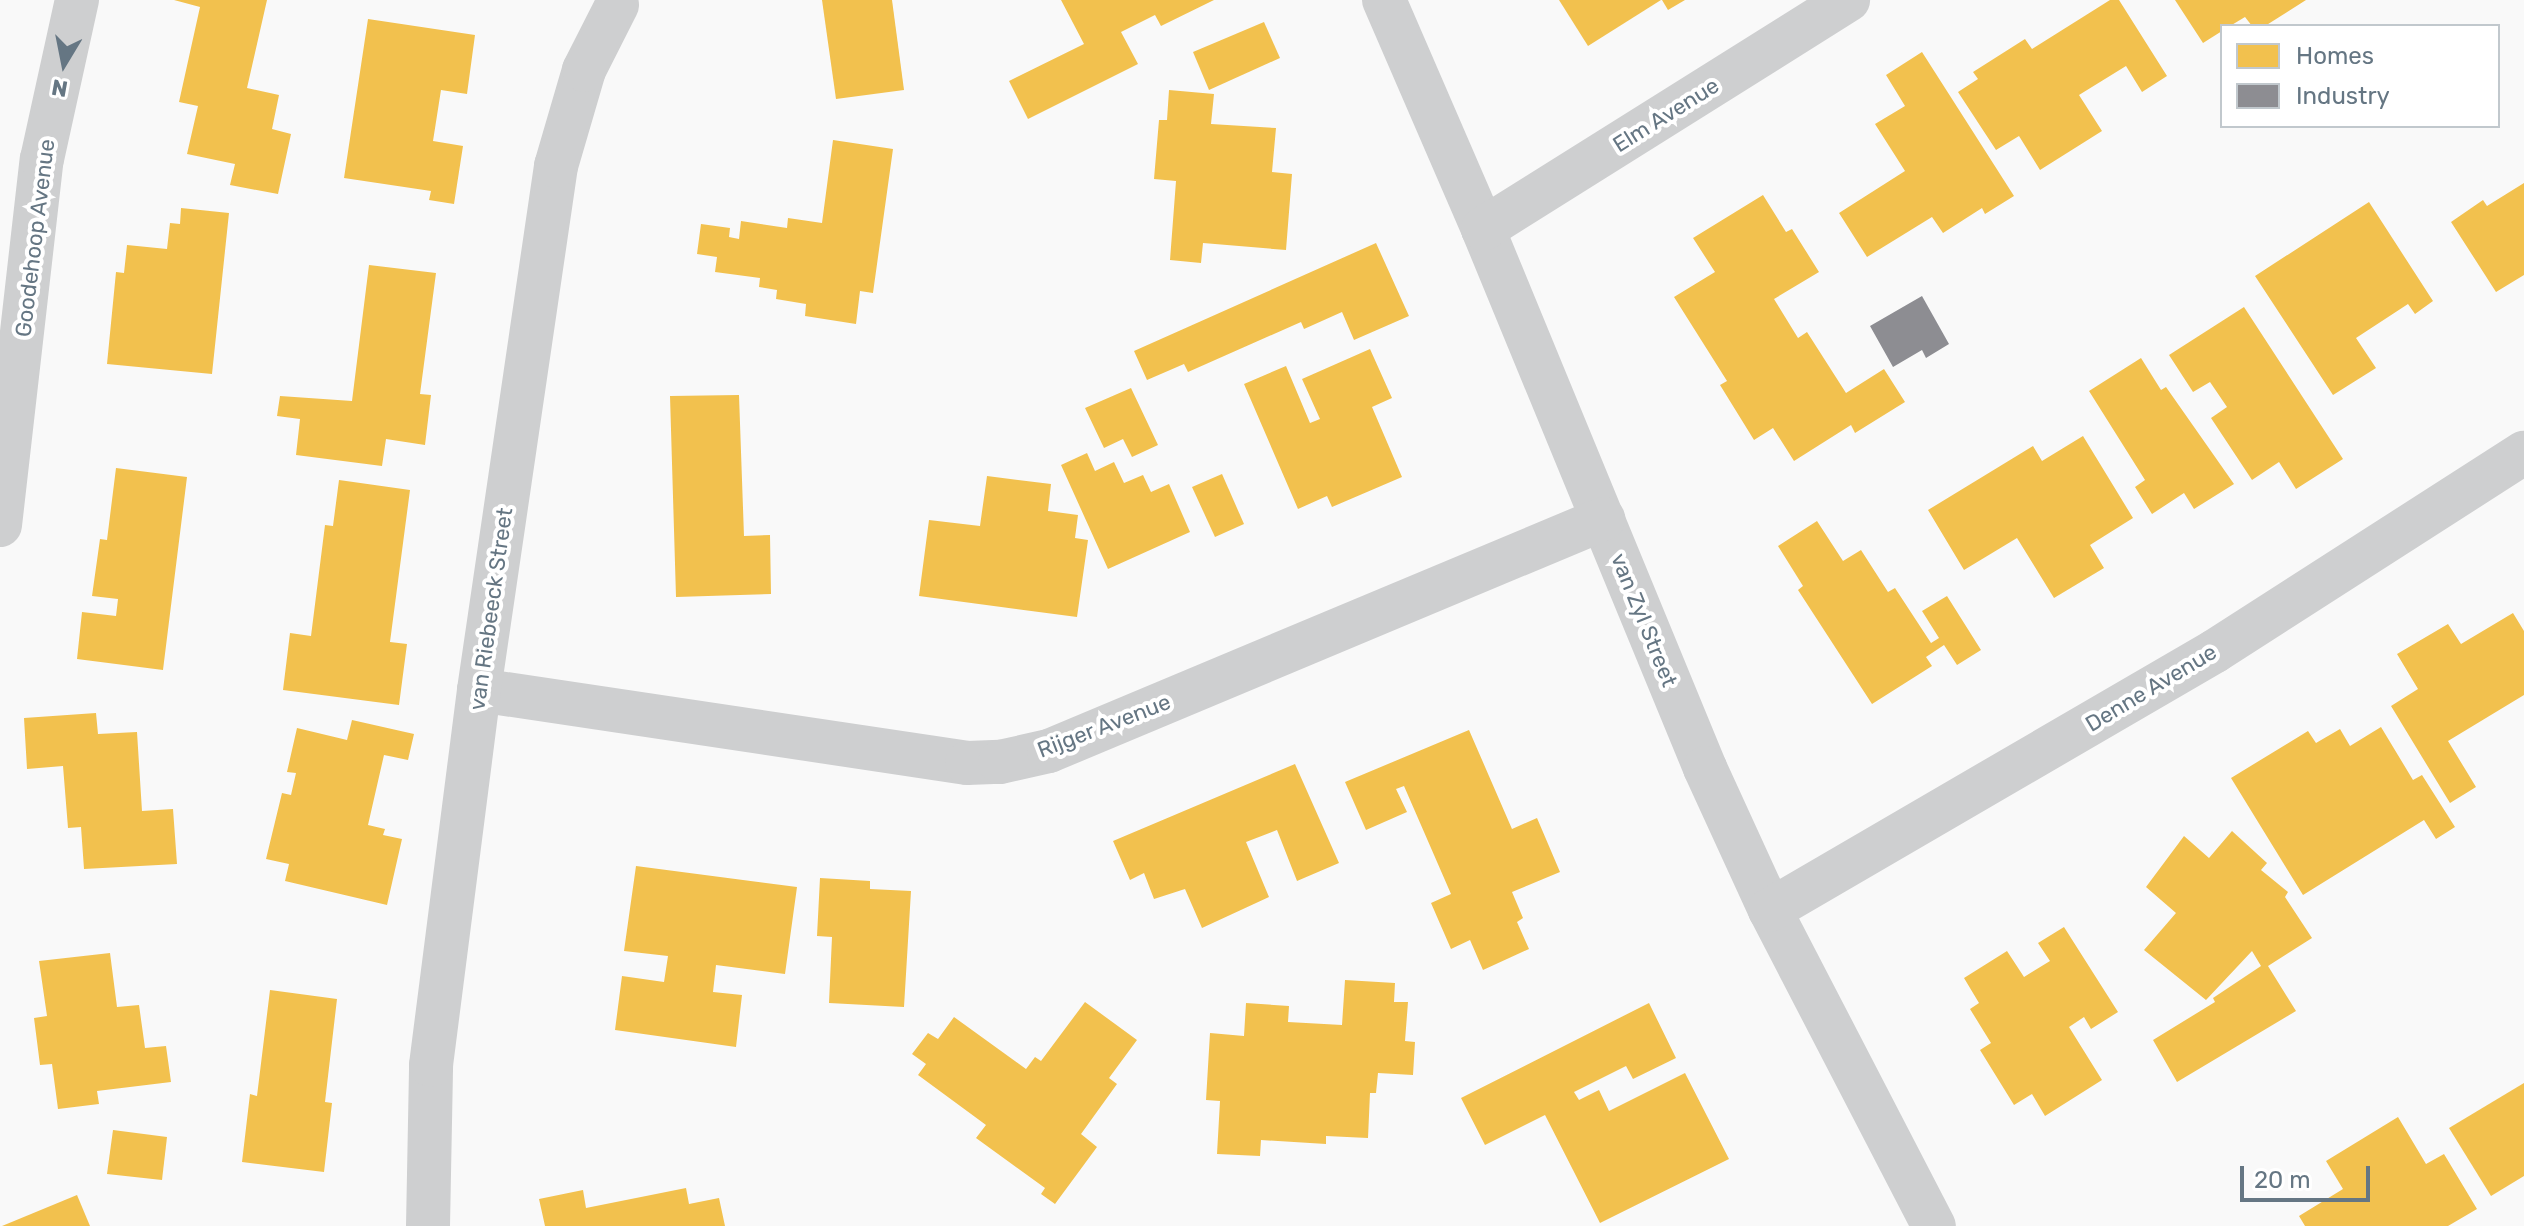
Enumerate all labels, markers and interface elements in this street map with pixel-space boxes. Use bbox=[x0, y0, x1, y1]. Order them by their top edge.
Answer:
north arrow bbox=[24, 24, 104, 104]
legend bbox=[2220, 24, 2500, 128]
text: Homes bbox=[2296, 42, 2374, 70]
street label: Elm Avenue bbox=[1608, 72, 1724, 158]
text: N bbox=[50, 73, 70, 103]
text: Industry bbox=[2296, 82, 2390, 110]
street label: Goodehoop Avenue bbox=[10, 137, 60, 339]
street label: van Riebeeck Street bbox=[464, 506, 518, 712]
street label: van Zyl Street bbox=[1605, 549, 1683, 691]
street label: Denne Avenue bbox=[2080, 638, 2222, 738]
street label: Rijger Avenue bbox=[1033, 688, 1175, 764]
scale bar bbox=[2244, 1150, 2374, 1200]
text: 20 m bbox=[2254, 1166, 2311, 1194]

